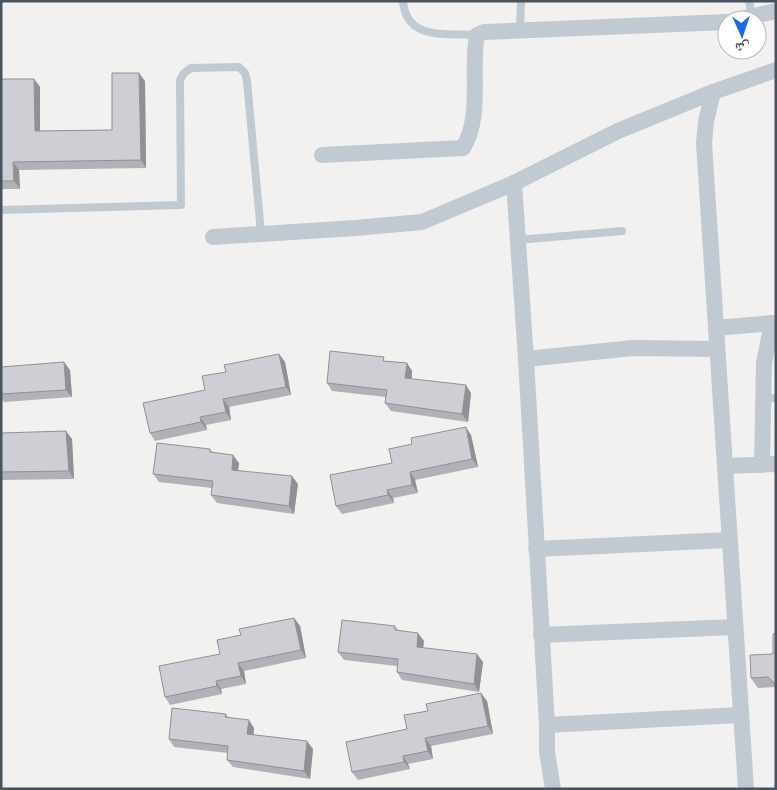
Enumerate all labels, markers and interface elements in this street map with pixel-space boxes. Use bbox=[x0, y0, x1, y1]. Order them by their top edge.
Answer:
north arrow bbox=[717, 10, 767, 60]
text: ش bbox=[735, 39, 751, 57]

